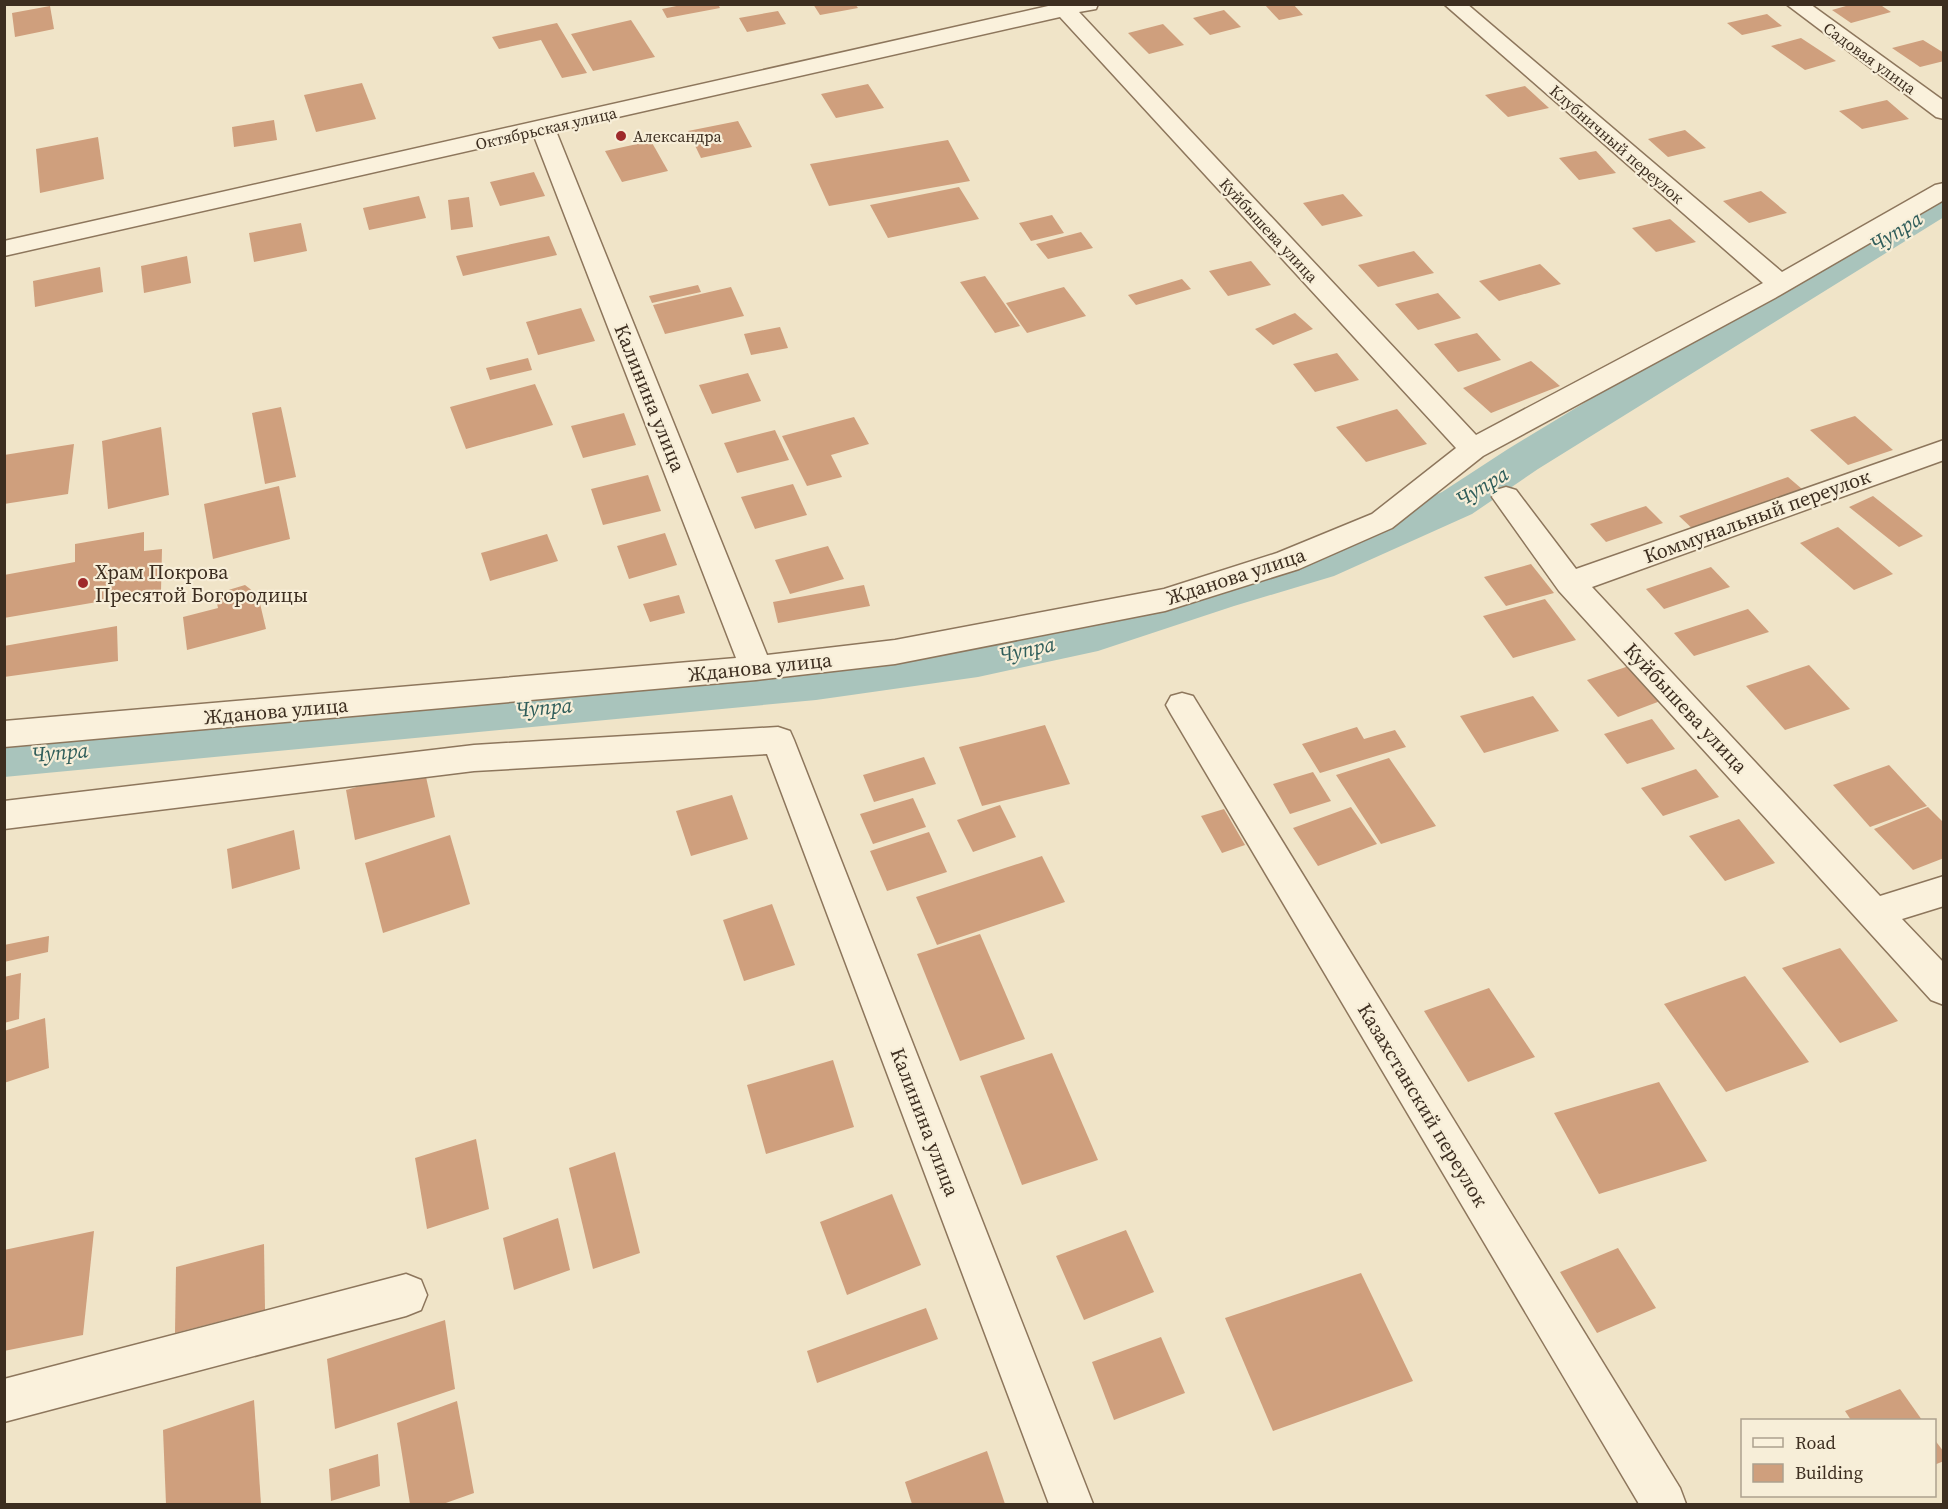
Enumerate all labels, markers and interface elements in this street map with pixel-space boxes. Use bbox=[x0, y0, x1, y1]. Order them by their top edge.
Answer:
street label: Садовая улица bbox=[1819, 17, 1922, 100]
street label: Клубничный переулок bbox=[1545, 80, 1689, 208]
street label: Октябрьская улица bbox=[473, 101, 620, 155]
place label: Александра bbox=[633, 125, 722, 147]
marker: Александра bbox=[614, 129, 628, 143]
street label: Куйбышева улица bbox=[1215, 173, 1324, 288]
water label: Чупра bbox=[1864, 204, 1928, 258]
street label: Калинина улица bbox=[608, 320, 693, 477]
water label: Чупра bbox=[1450, 459, 1514, 513]
street label: Коммунальный переулок bbox=[1640, 462, 1874, 570]
street label: Жданова улица bbox=[1163, 540, 1310, 612]
place label: Храм Покрова Пресятой Богородицы bbox=[95, 558, 308, 609]
marker: Храм Покрова Пресятой Богородицы bbox=[76, 576, 90, 590]
water label: Чупра bbox=[996, 629, 1058, 669]
street label: Куйбышева улица bbox=[1618, 636, 1755, 780]
street label: Жданова улица bbox=[687, 645, 834, 688]
water label: Чупра bbox=[515, 690, 573, 724]
street label: Жданова улица bbox=[203, 691, 350, 731]
water label: Чупра bbox=[31, 735, 89, 769]
street label: Казахстанский переулок bbox=[1351, 998, 1495, 1212]
street label: Калинина улица bbox=[884, 1044, 966, 1201]
legend bbox=[1741, 1419, 1936, 1497]
text: Road bbox=[1795, 1430, 1836, 1455]
text: Building bbox=[1795, 1460, 1863, 1485]

